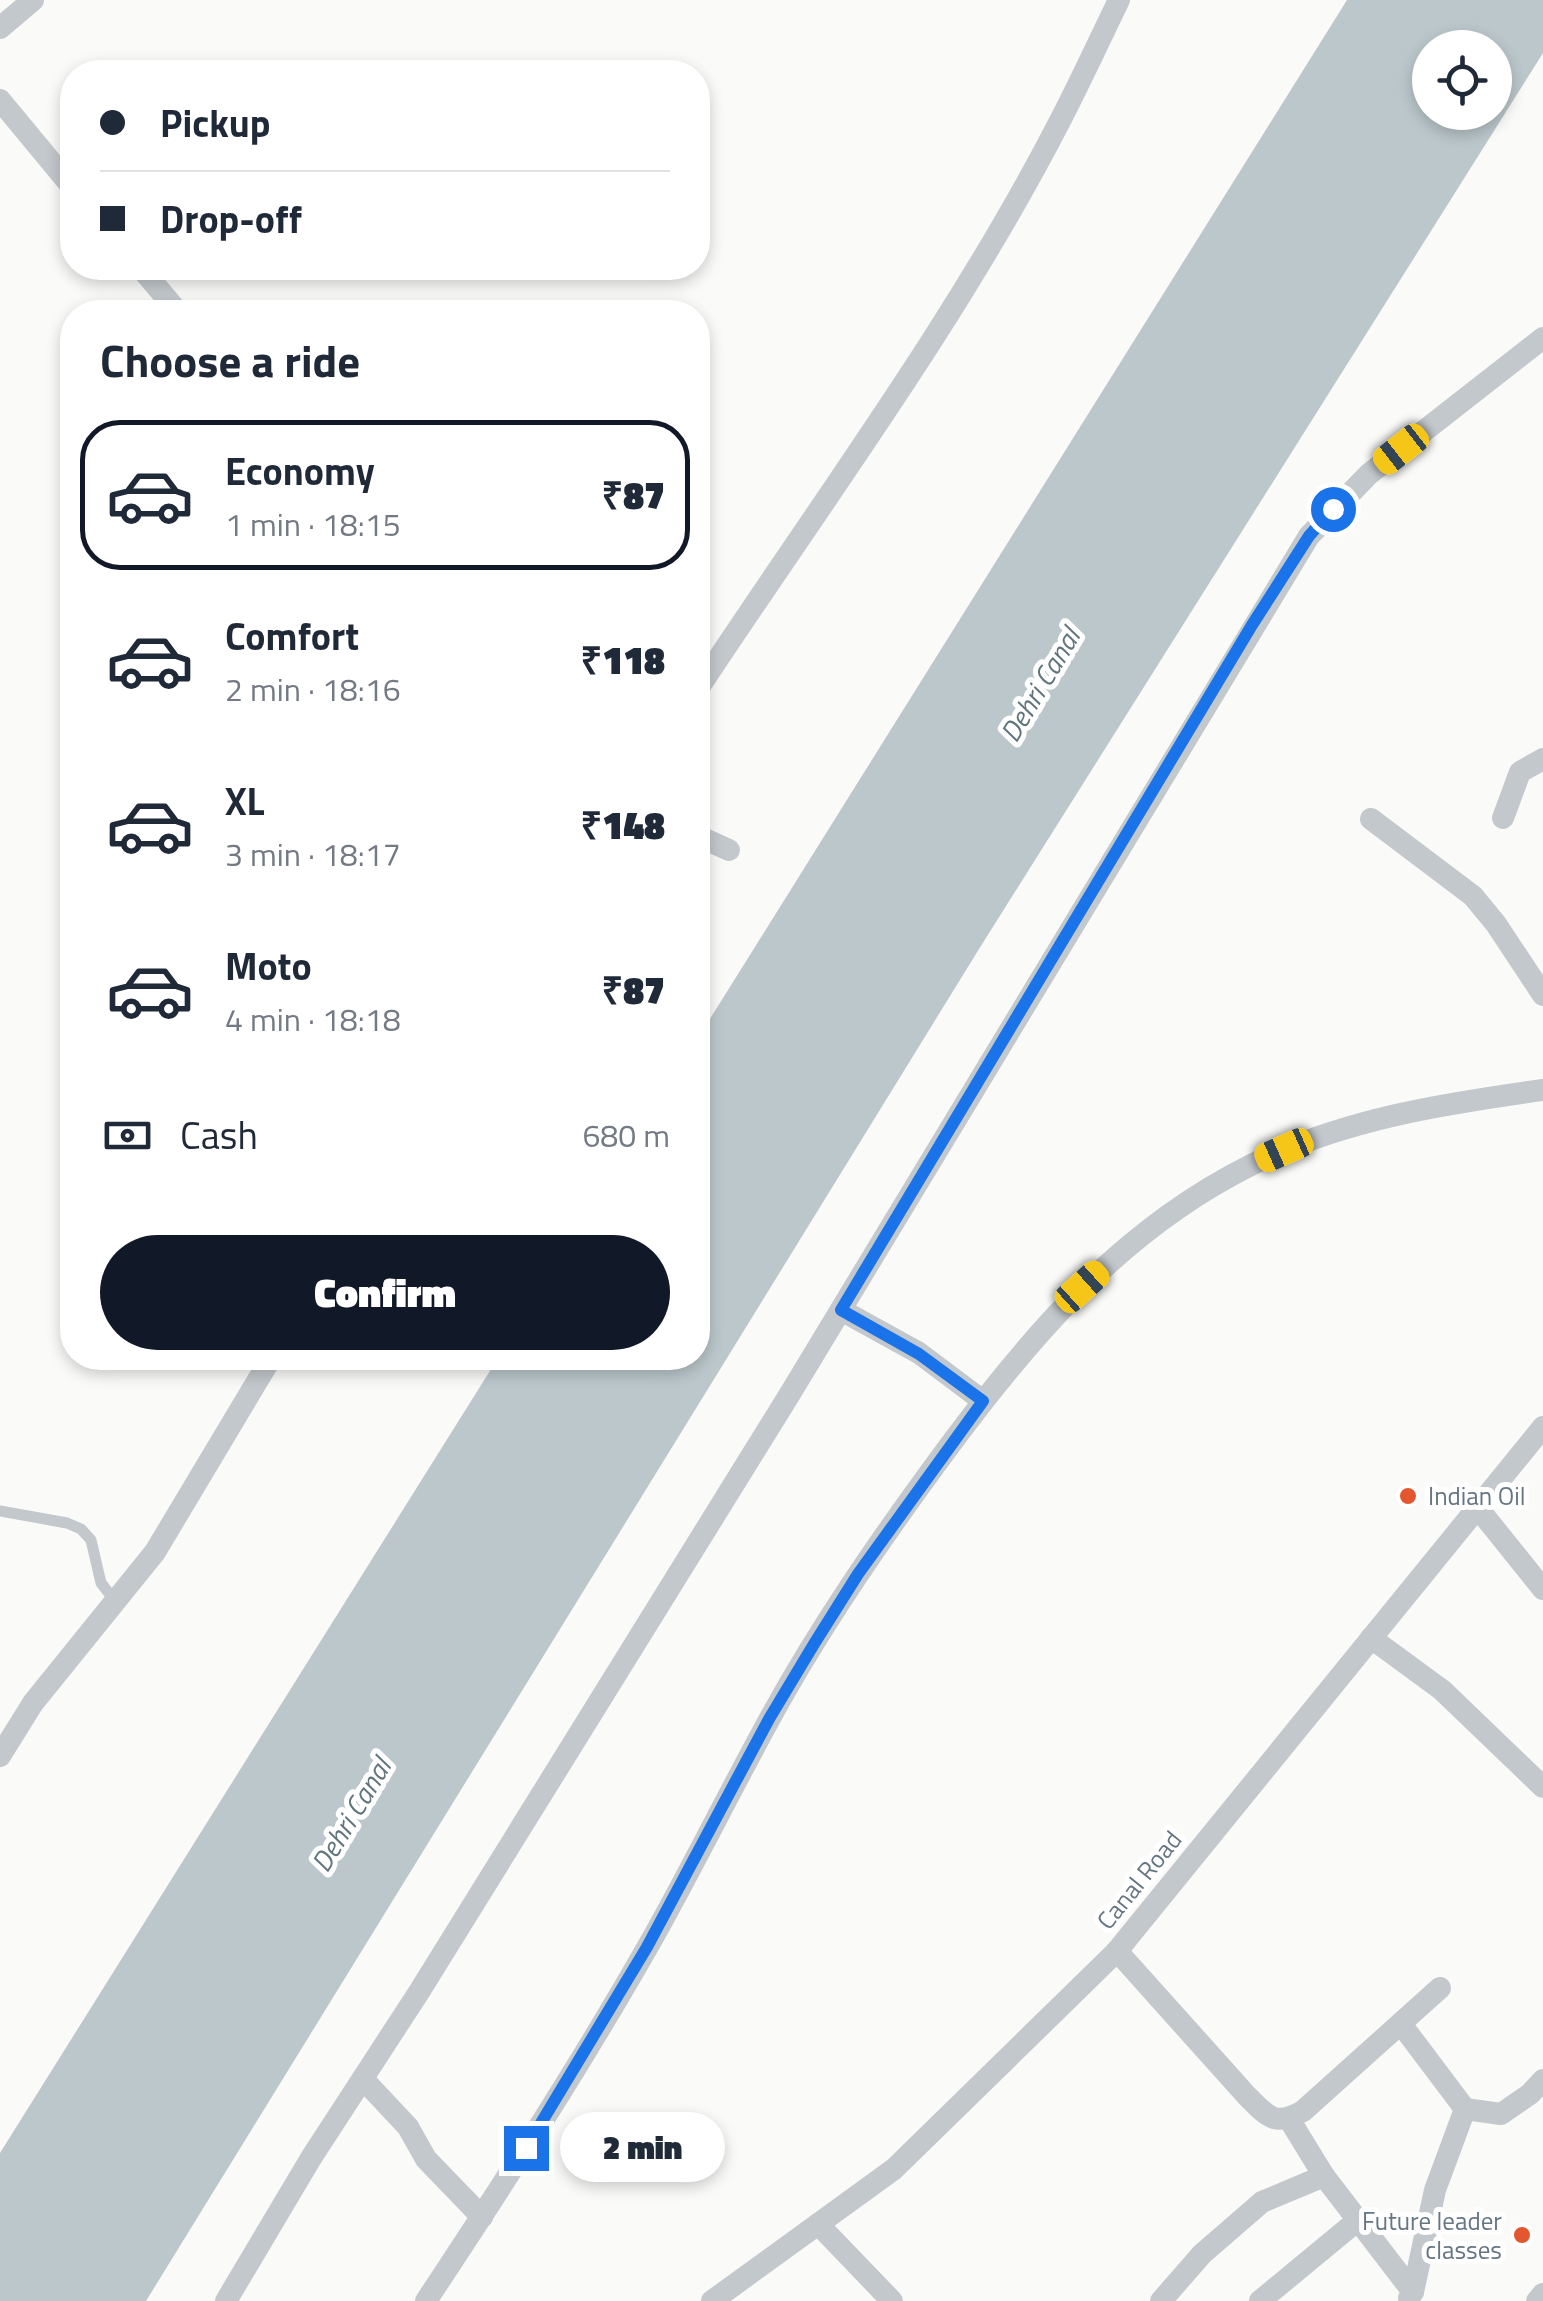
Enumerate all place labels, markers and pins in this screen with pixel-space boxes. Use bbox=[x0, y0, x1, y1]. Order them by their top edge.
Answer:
place label: Indian Oil bbox=[1428, 1477, 1525, 1515]
marker: Indian Oil bbox=[1397, 1485, 1419, 1507]
place label: Future leader classes bbox=[1362, 2202, 1502, 2269]
marker: Future leader classes bbox=[1511, 2224, 1533, 2246]

